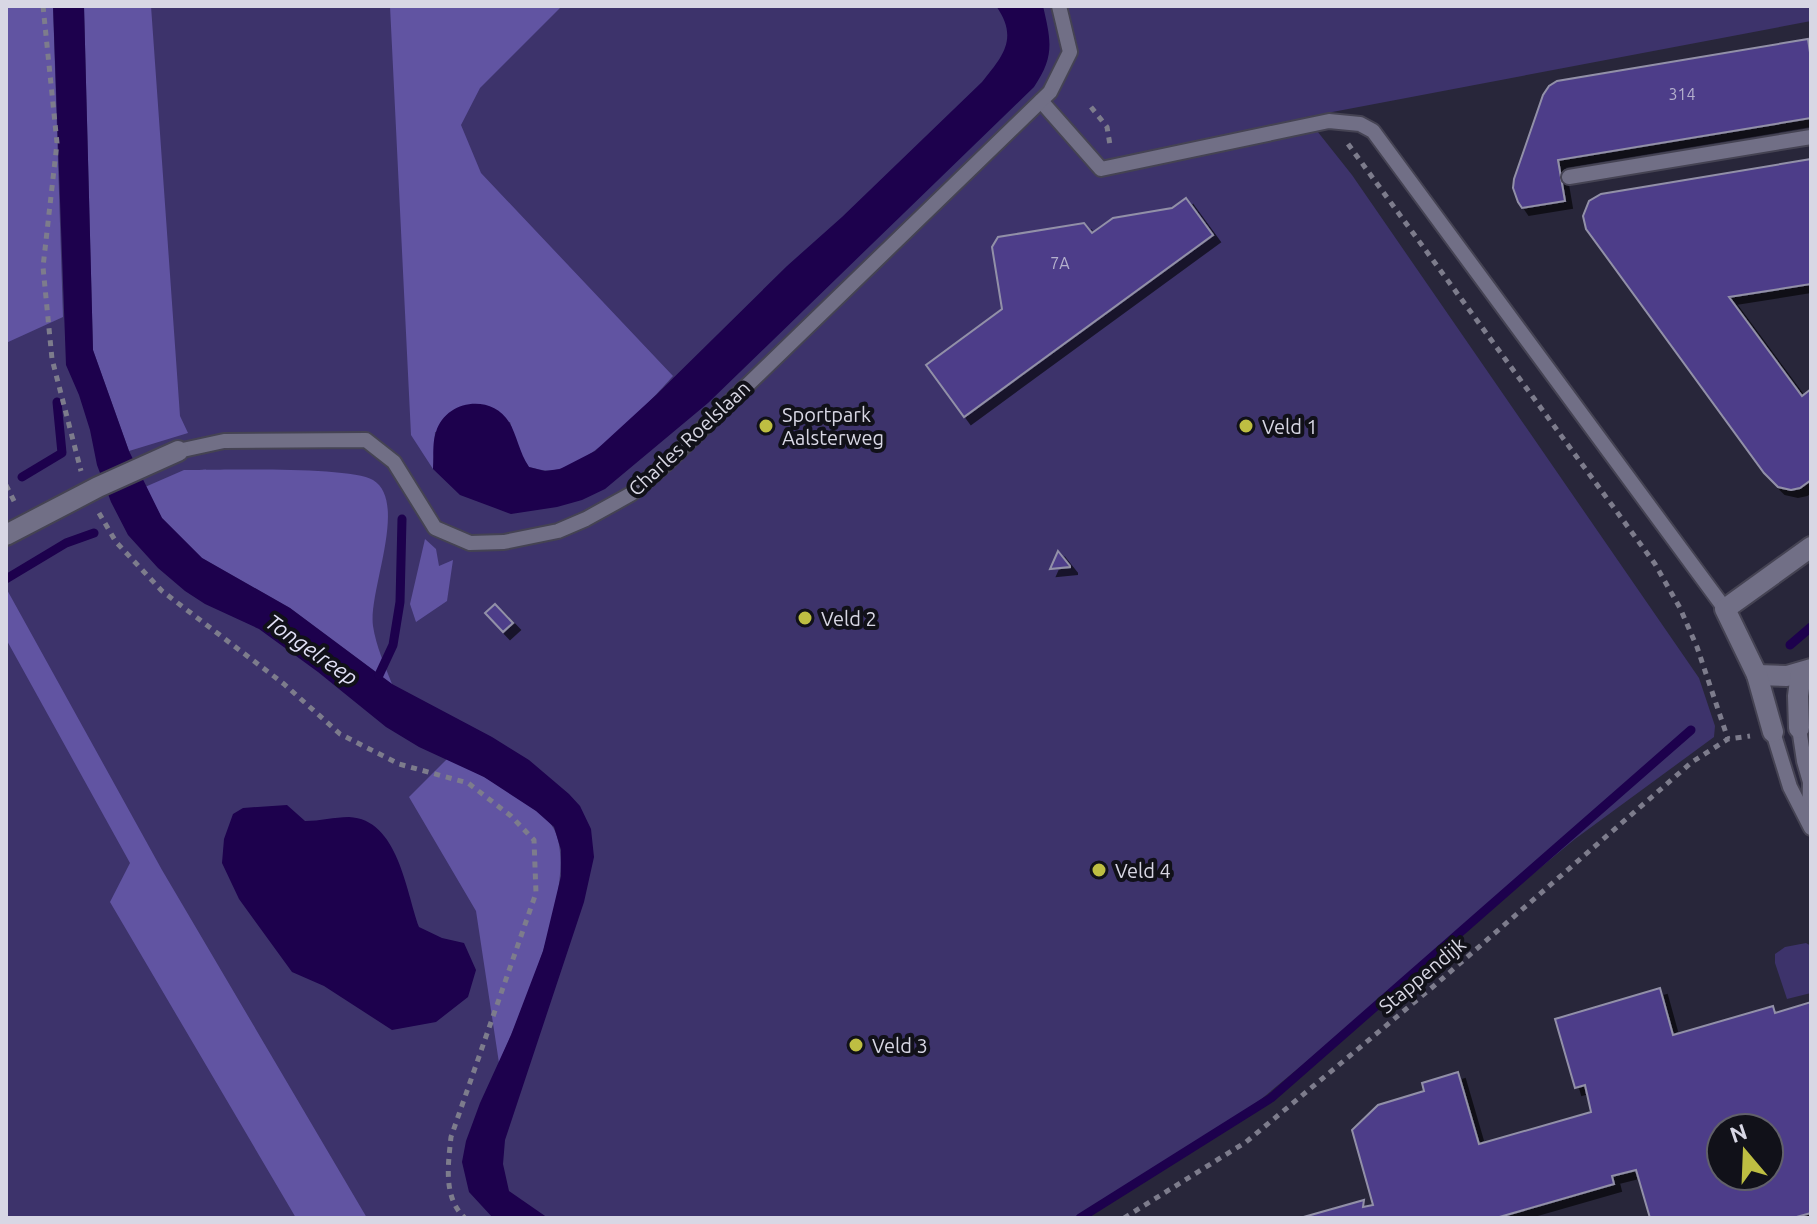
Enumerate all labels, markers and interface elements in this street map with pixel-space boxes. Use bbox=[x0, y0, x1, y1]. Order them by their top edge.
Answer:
house number: 314 bbox=[1668, 85, 1696, 103]
house number: 7A bbox=[1050, 254, 1070, 272]
street label: Charles Roelslaan bbox=[624, 376, 754, 500]
place label: Sportpark Aalsterweg bbox=[782, 403, 884, 449]
place label: Veld 1 bbox=[1262, 415, 1318, 438]
marker: Sportpark Aalsterweg bbox=[757, 417, 775, 435]
marker: Veld 1 bbox=[1237, 417, 1255, 435]
place label: Veld 2 bbox=[821, 607, 877, 630]
water label: Tongelreep bbox=[261, 608, 363, 690]
marker: Veld 2 bbox=[796, 609, 814, 627]
place label: Veld 4 bbox=[1115, 859, 1171, 882]
marker: Veld 4 bbox=[1090, 861, 1108, 879]
street label: Stappendijk bbox=[1374, 932, 1470, 1018]
place label: Veld 3 bbox=[872, 1034, 928, 1057]
marker: Veld 3 bbox=[847, 1036, 865, 1054]
north arrow bbox=[1705, 1112, 1785, 1192]
text: N bbox=[1726, 1118, 1750, 1147]

